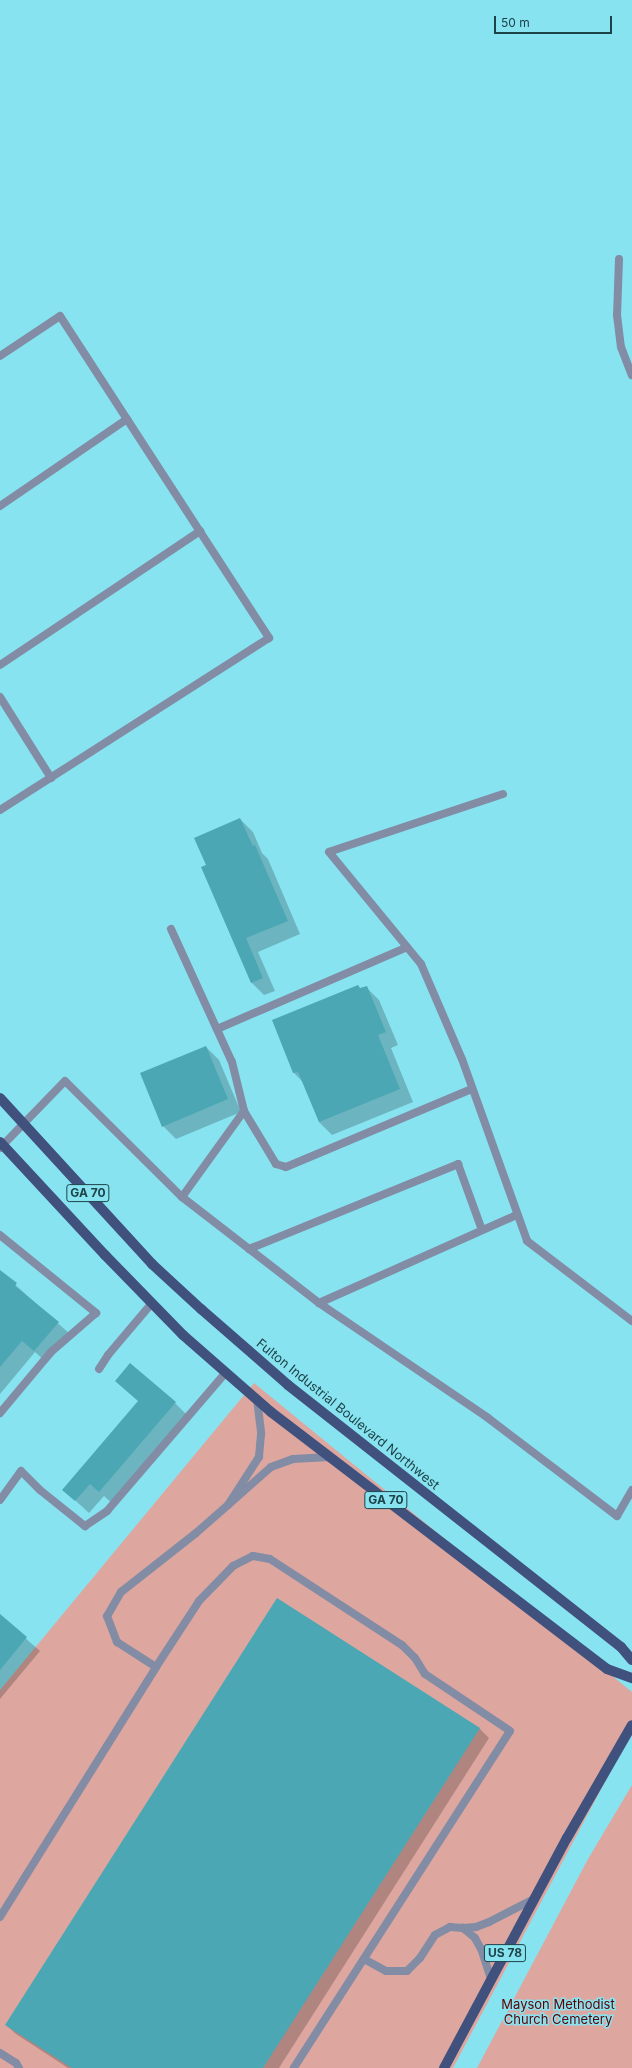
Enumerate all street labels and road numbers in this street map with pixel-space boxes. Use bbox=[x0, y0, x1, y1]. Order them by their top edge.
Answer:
road number: GA 70 bbox=[66, 1183, 110, 1203]
street label: Fulton Industrial Boulevard Northwest bbox=[253, 1335, 443, 1493]
road number: GA 70 bbox=[364, 1490, 408, 1510]
road number: US 78 bbox=[483, 1943, 527, 1963]

